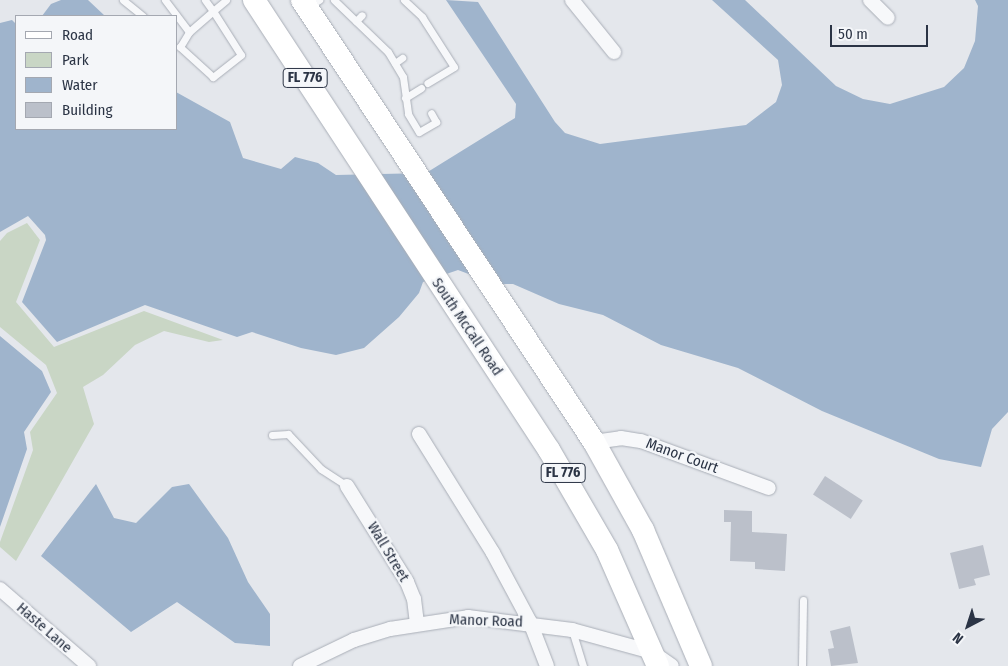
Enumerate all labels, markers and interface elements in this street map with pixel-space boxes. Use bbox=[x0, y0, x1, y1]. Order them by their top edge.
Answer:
legend bbox=[15, 15, 178, 130]
scale bar bbox=[833, 15, 930, 47]
text: 50 m bbox=[838, 25, 868, 43]
text: Road bbox=[62, 26, 93, 44]
text: Park bbox=[62, 51, 89, 69]
road number: FL 776 bbox=[282, 66, 328, 90]
text: Water bbox=[62, 76, 97, 94]
text: Building bbox=[62, 101, 113, 119]
street label: South McCall Road bbox=[428, 275, 506, 379]
street label: Manor Court bbox=[643, 435, 721, 477]
road number: FL 776 bbox=[540, 462, 586, 484]
street label: Wall Street bbox=[363, 519, 413, 585]
street label: Haste Lane bbox=[13, 599, 75, 657]
north arrow bbox=[943, 601, 993, 651]
street label: Manor Road bbox=[449, 611, 523, 631]
text: N bbox=[949, 629, 967, 647]

